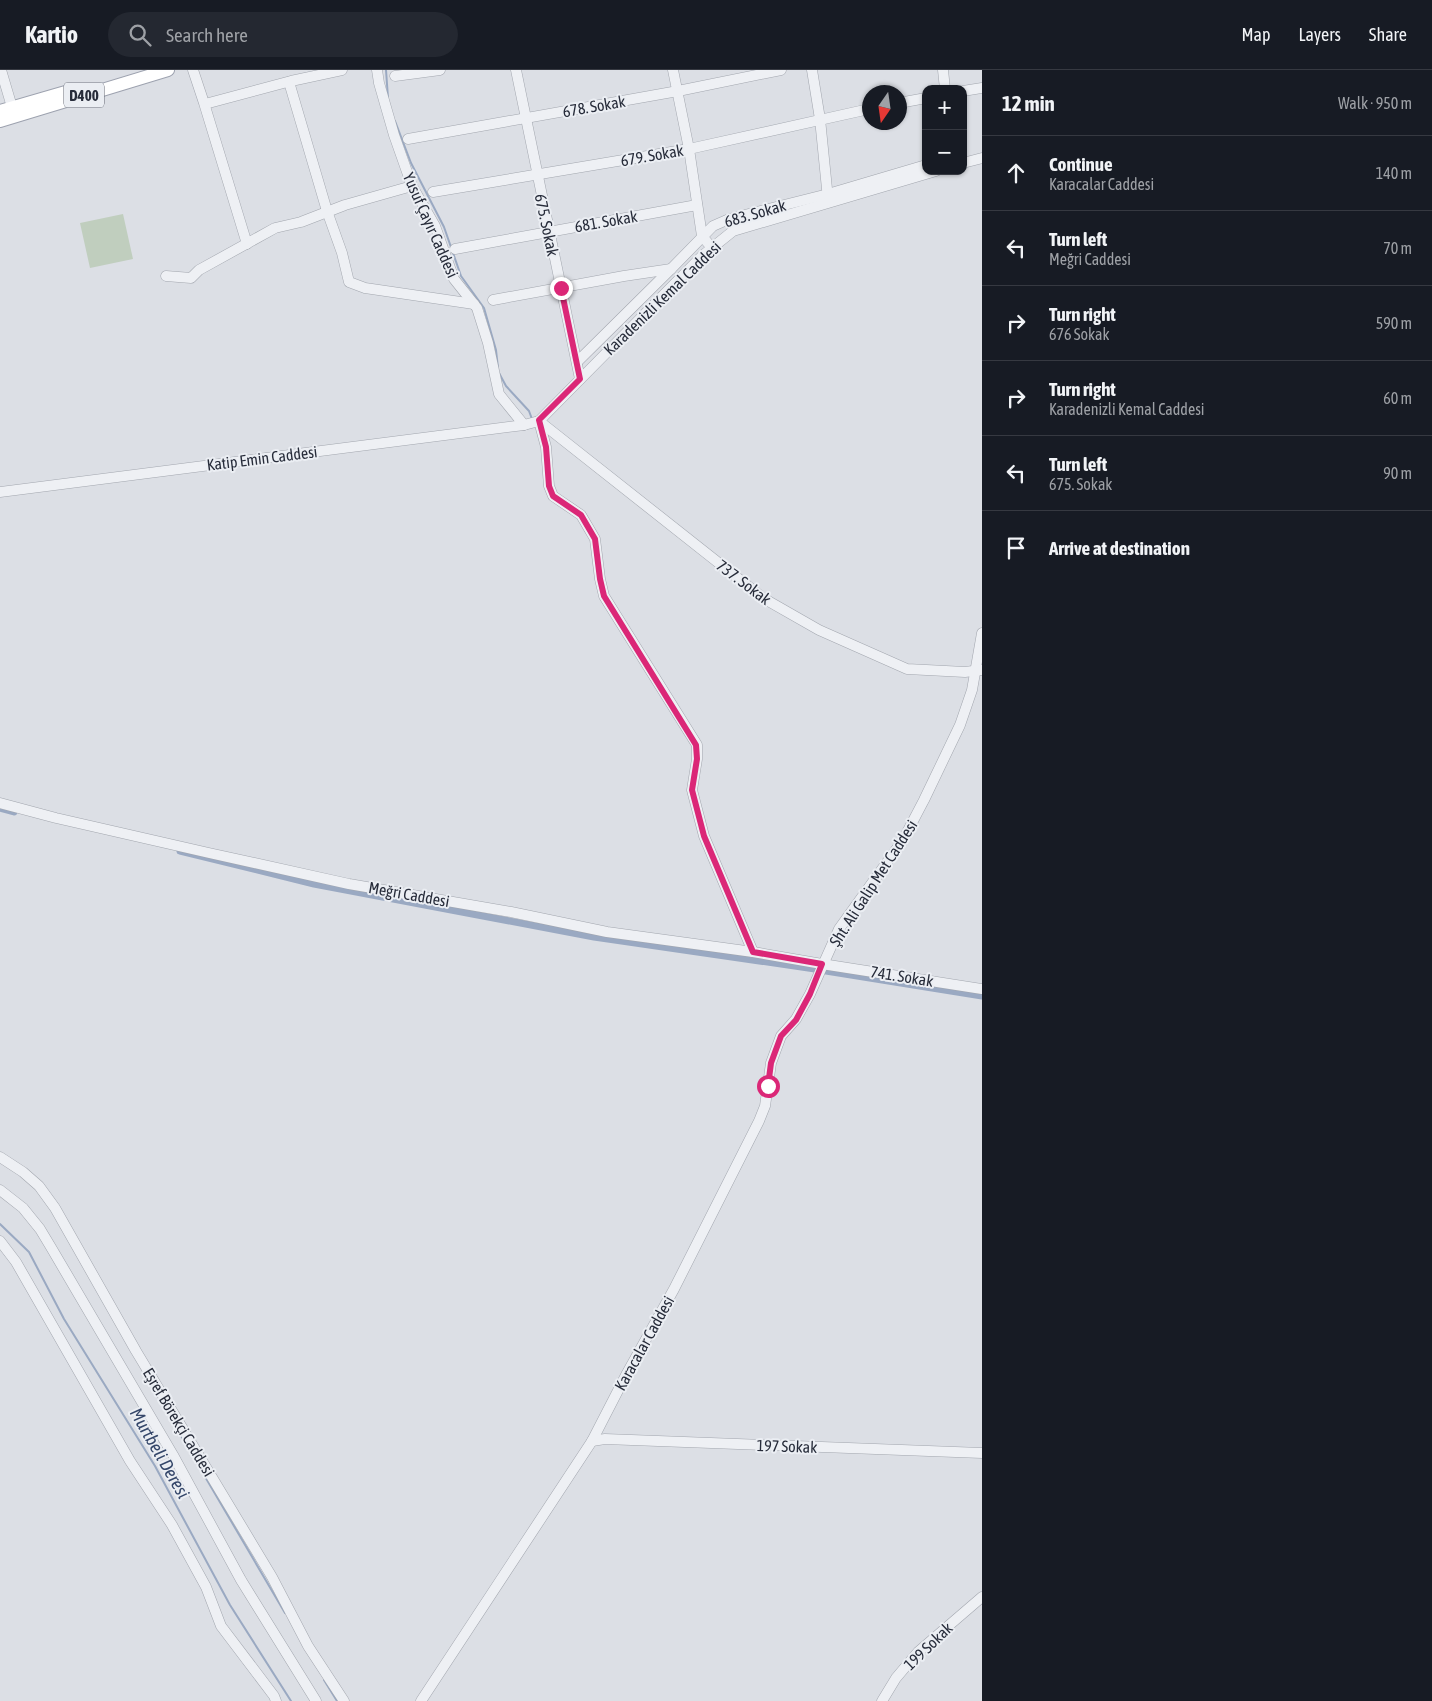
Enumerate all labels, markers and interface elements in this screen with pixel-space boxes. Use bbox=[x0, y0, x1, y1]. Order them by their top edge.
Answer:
search box bbox=[108, 12, 458, 57]
text: Kartio bbox=[25, 21, 78, 48]
icon: search bbox=[126, 21, 154, 49]
text: Search here bbox=[166, 24, 248, 46]
text: Map bbox=[1241, 24, 1270, 45]
text: Layers bbox=[1298, 24, 1341, 45]
text: Share bbox=[1369, 24, 1407, 45]
road number: D400 bbox=[64, 82, 104, 108]
north arrow bbox=[862, 85, 907, 130]
map controls bbox=[922, 85, 967, 175]
button: + bbox=[922, 85, 967, 130]
text: 12 min bbox=[1002, 91, 1055, 115]
street label: 678. Sokak bbox=[561, 92, 627, 120]
text: Walk · 950 m bbox=[1338, 94, 1412, 112]
button: − bbox=[922, 130, 967, 175]
street label: 679. Sokak bbox=[619, 141, 685, 169]
text: Continue bbox=[1049, 153, 1113, 175]
icon: ahead bbox=[1002, 159, 1030, 187]
text: 140 m bbox=[1376, 164, 1412, 182]
street label: Yusuf Çayır Caddesi bbox=[399, 170, 462, 281]
text: Karacalar Caddesi bbox=[1049, 175, 1154, 193]
street label: 675. Sokak bbox=[532, 192, 562, 258]
street label: 683. Sokak bbox=[722, 196, 788, 230]
street label: 681. Sokak bbox=[573, 207, 639, 235]
text: Turn left bbox=[1049, 228, 1107, 250]
icon: left bbox=[1002, 234, 1030, 262]
street label: Karadenizli Kemal Caddesi bbox=[600, 237, 724, 359]
text: 70 m bbox=[1383, 239, 1412, 257]
text: Meğri Caddesi bbox=[1049, 250, 1131, 268]
route end bbox=[550, 277, 573, 300]
text: Turn right bbox=[1049, 303, 1116, 325]
icon: right bbox=[1002, 309, 1030, 337]
text: 590 m bbox=[1376, 314, 1412, 332]
text: 676 Sokak bbox=[1049, 325, 1110, 343]
text: Turn right bbox=[1049, 378, 1116, 400]
icon: right bbox=[1002, 384, 1030, 412]
text: 60 m bbox=[1383, 389, 1412, 407]
text: Karadenizli Kemal Caddesi bbox=[1049, 400, 1205, 418]
street label: Katip Emin Caddesi bbox=[206, 442, 319, 475]
text: Turn left bbox=[1049, 453, 1107, 475]
icon: left bbox=[1002, 459, 1030, 487]
text: 90 m bbox=[1383, 464, 1412, 482]
text: 675. Sokak bbox=[1049, 475, 1112, 493]
icon: arrive bbox=[1002, 534, 1030, 562]
text: Arrive at destination bbox=[1049, 537, 1190, 559]
street label: 737. Sokak bbox=[713, 556, 775, 608]
street label: Şht. Ali Galip Met Caddesi bbox=[825, 817, 921, 950]
street label: Meğri Caddesi bbox=[367, 878, 451, 911]
street label: 741. Sokak bbox=[869, 962, 935, 990]
route start bbox=[757, 1075, 780, 1098]
street label: Karacalar Caddesi bbox=[611, 1293, 677, 1393]
street label: Eşref Börekçi Caddesi bbox=[139, 1365, 218, 1480]
water label: Murtbeli Deresi bbox=[126, 1404, 194, 1502]
street label: 197 Sokak bbox=[756, 1436, 818, 1456]
street label: 199 Sokak bbox=[900, 1619, 956, 1673]

